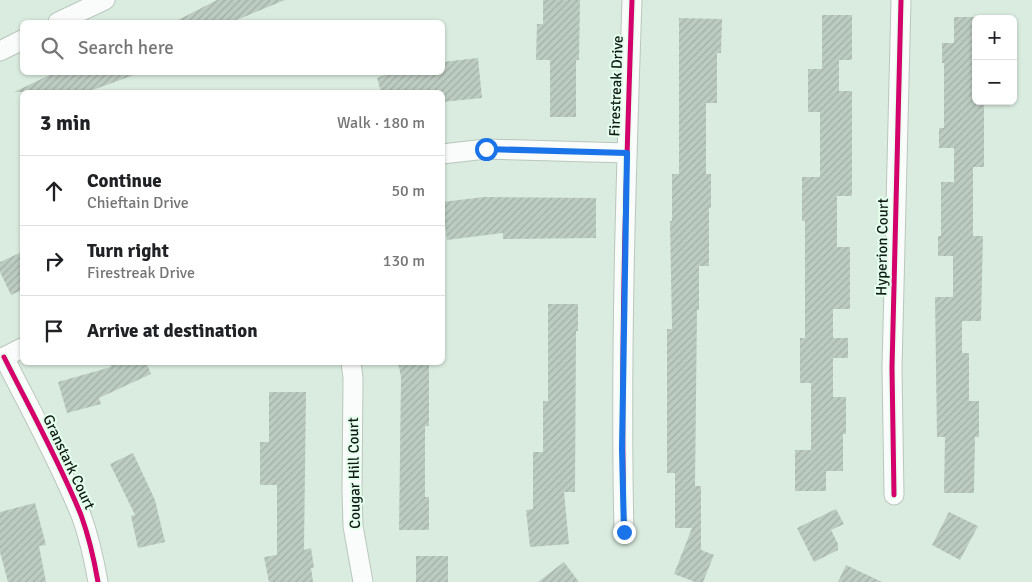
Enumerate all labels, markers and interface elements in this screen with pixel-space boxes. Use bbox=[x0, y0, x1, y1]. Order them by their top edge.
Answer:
map controls bbox=[972, 15, 1017, 105]
button: + bbox=[972, 15, 1017, 60]
search box bbox=[20, 20, 445, 75]
icon: search bbox=[38, 34, 66, 62]
street label: Firestreak Drive bbox=[605, 35, 627, 137]
text: Search here bbox=[78, 36, 174, 60]
button: − bbox=[972, 60, 1017, 105]
text: 3 min bbox=[40, 110, 91, 136]
text: Walk · 180 m bbox=[337, 113, 425, 133]
route start bbox=[475, 138, 498, 161]
text: Continue bbox=[87, 169, 162, 193]
icon: ahead bbox=[40, 177, 68, 205]
text: 50 m bbox=[391, 181, 425, 201]
text: Chieftain Drive bbox=[87, 193, 189, 213]
street label: Hyperion Court bbox=[872, 198, 892, 296]
text: Turn right bbox=[87, 239, 169, 263]
icon: right bbox=[40, 247, 68, 275]
text: 130 m bbox=[383, 251, 425, 271]
text: Firestreak Drive bbox=[87, 263, 195, 283]
icon: arrive bbox=[40, 317, 68, 345]
text: Arrive at destination bbox=[87, 319, 258, 343]
street label: Granstark Court bbox=[39, 412, 99, 512]
street label: Cougar Hill Court bbox=[344, 417, 364, 529]
route end bbox=[613, 521, 636, 544]

